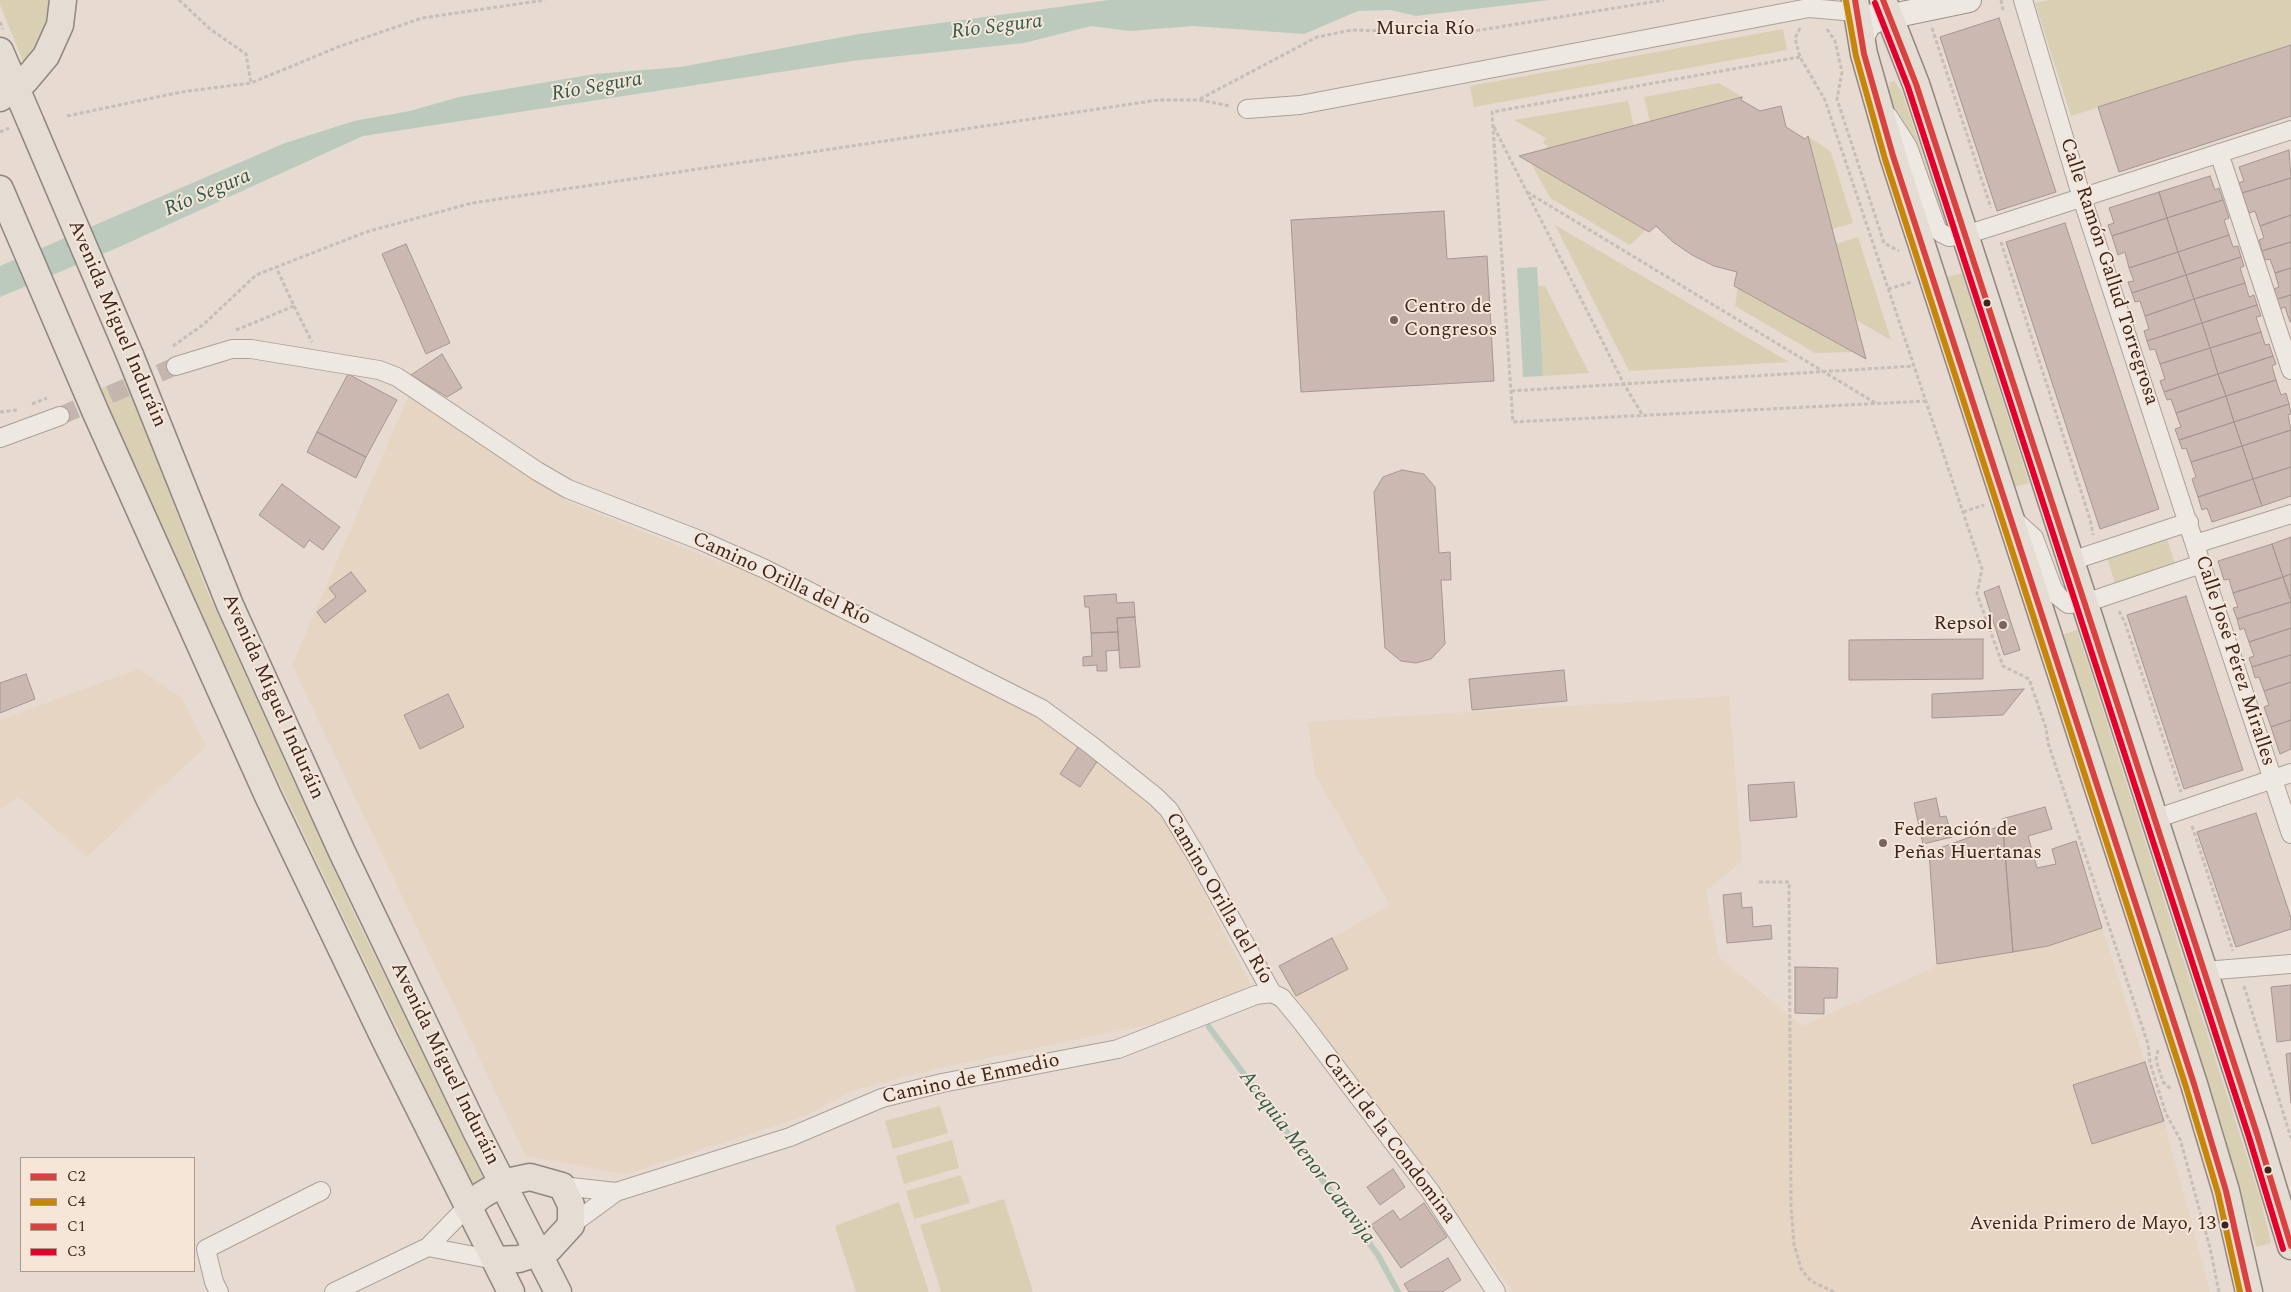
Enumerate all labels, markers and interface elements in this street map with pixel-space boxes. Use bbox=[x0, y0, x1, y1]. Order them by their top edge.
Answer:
water label: Río Segura bbox=[950, 10, 1044, 46]
street label: Murcia Río bbox=[1375, 18, 1475, 42]
water label: Río Segura bbox=[550, 68, 644, 108]
street label: Calle Ramón Gallud Torregrosa bbox=[2053, 135, 2163, 409]
water label: Río Segura bbox=[161, 164, 255, 224]
street label: Avenida Miguel Induráin bbox=[61, 217, 171, 431]
place label: Centro de Congresos bbox=[1404, 296, 1497, 343]
unlabelled marker bbox=[1982, 298, 1992, 308]
marker: Centro de Congresos bbox=[1388, 314, 1400, 326]
street label: Camino Orilla del Río bbox=[688, 528, 874, 632]
street label: Calle José Pérez Miralles bbox=[2189, 553, 2279, 769]
street label: Avenida Miguel Induráin bbox=[216, 590, 328, 804]
place label: Repsol bbox=[1933, 613, 1993, 637]
marker: Repsol bbox=[1997, 619, 2009, 631]
street label: Camino Orilla del Río bbox=[1159, 809, 1277, 989]
place label: Federación de Peñas Huertanas bbox=[1893, 819, 2042, 866]
marker: Federación de Peñas Huertanas bbox=[1877, 837, 1889, 849]
street label: Avenida Miguel Induráin bbox=[384, 959, 504, 1169]
street label: Camino de Enmedio bbox=[880, 1049, 1062, 1111]
street label: Carril de la Condomina bbox=[1316, 1049, 1460, 1229]
water label: Acequia Menor Caravija bbox=[1233, 1066, 1379, 1250]
legend bbox=[20, 1157, 195, 1272]
text: C2 bbox=[67, 1165, 85, 1188]
unlabelled marker bbox=[2263, 1165, 2273, 1175]
text: C4 bbox=[67, 1190, 85, 1213]
place label: Avenida Primero de Mayo, 13 bbox=[1969, 1214, 2216, 1236]
text: C1 bbox=[67, 1215, 85, 1238]
marker: Avenida Primero de Mayo, 13 bbox=[2220, 1220, 2230, 1230]
text: C3 bbox=[67, 1240, 85, 1263]

